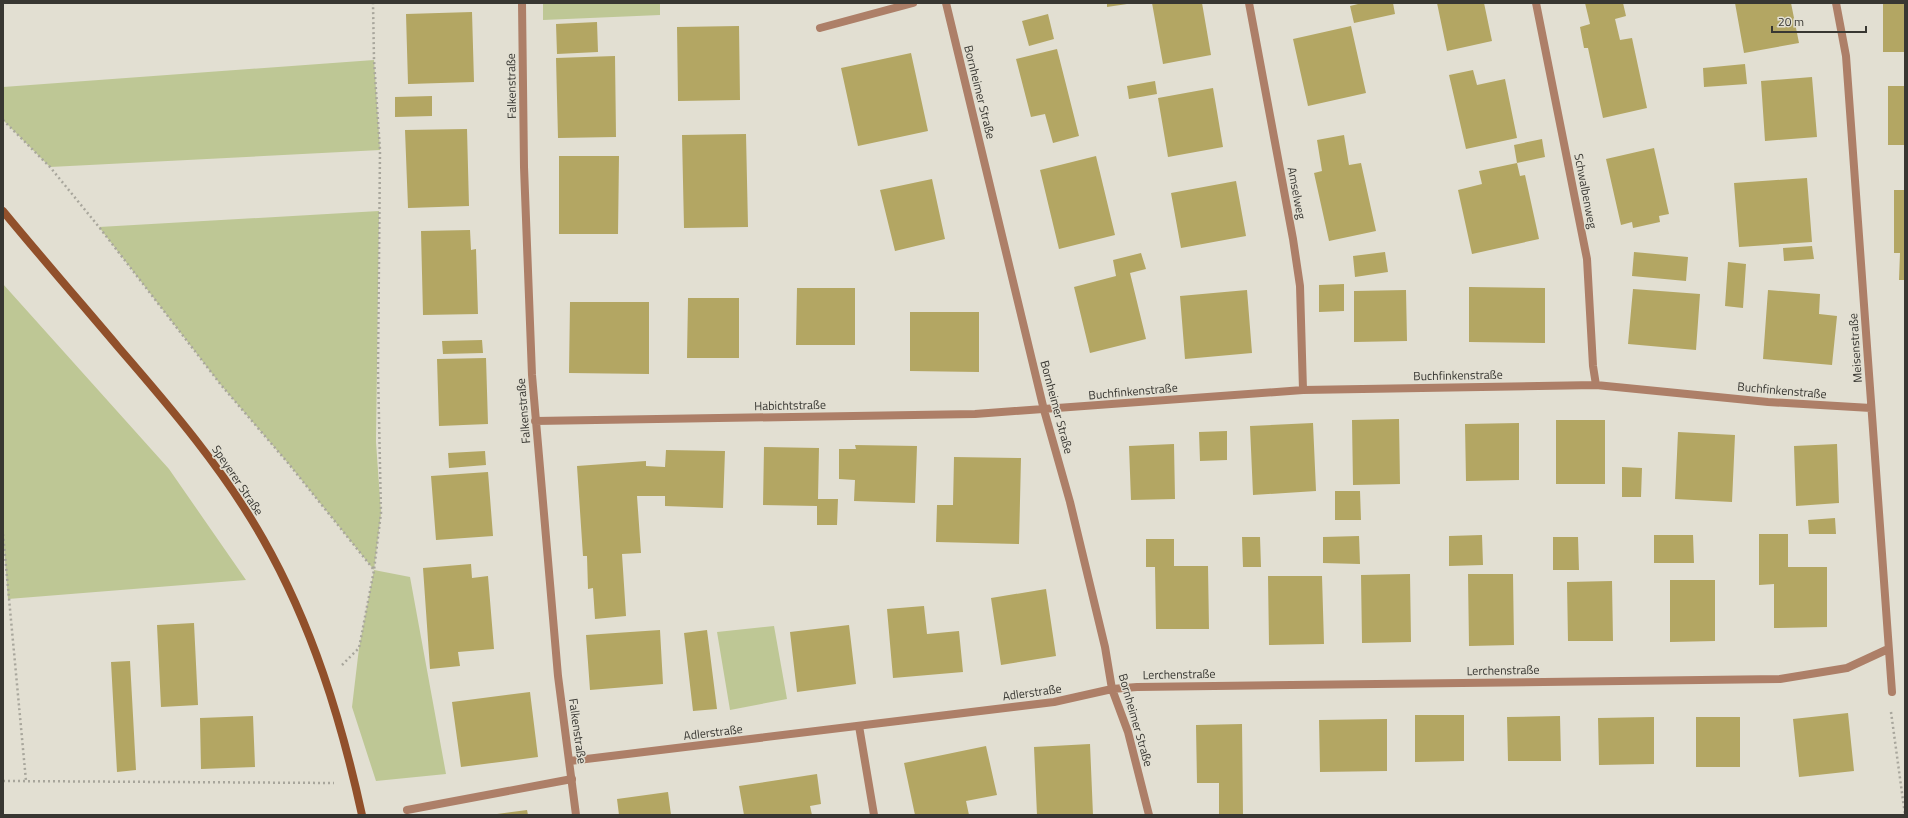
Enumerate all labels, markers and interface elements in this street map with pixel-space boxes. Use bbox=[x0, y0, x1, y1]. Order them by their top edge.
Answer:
scale bar bbox=[1772, 8, 1866, 34]
text: 20 m bbox=[1778, 12, 1804, 31]
street label: Bornheimer Straße bbox=[959, 43, 1001, 141]
street label: Falkenstraße bbox=[501, 53, 521, 119]
street label: Schwalbenweg bbox=[1569, 152, 1603, 230]
street label: Amselweg bbox=[1283, 165, 1311, 221]
street label: Meisenstraße bbox=[1843, 313, 1867, 383]
street label: Bornheimer Straße bbox=[1035, 358, 1079, 456]
street label: Buchfinkenstraße bbox=[1413, 365, 1503, 385]
street label: Falkenstraße bbox=[511, 377, 535, 445]
street label: Buchfinkenstraße bbox=[1737, 377, 1827, 403]
street label: Buchfinkenstraße bbox=[1088, 378, 1178, 404]
street label: Habichtstraße bbox=[754, 395, 826, 415]
street label: Speyerer Straße bbox=[207, 441, 269, 519]
street label: Lerchenstraße bbox=[1466, 660, 1540, 680]
street label: Lerchenstraße bbox=[1142, 664, 1216, 684]
street label: Bornheimer Straße bbox=[1114, 671, 1158, 769]
street label: Adlerstraße bbox=[1001, 678, 1063, 706]
street label: Falkenstraße bbox=[564, 697, 592, 765]
street label: Adlerstraße bbox=[682, 719, 744, 745]

